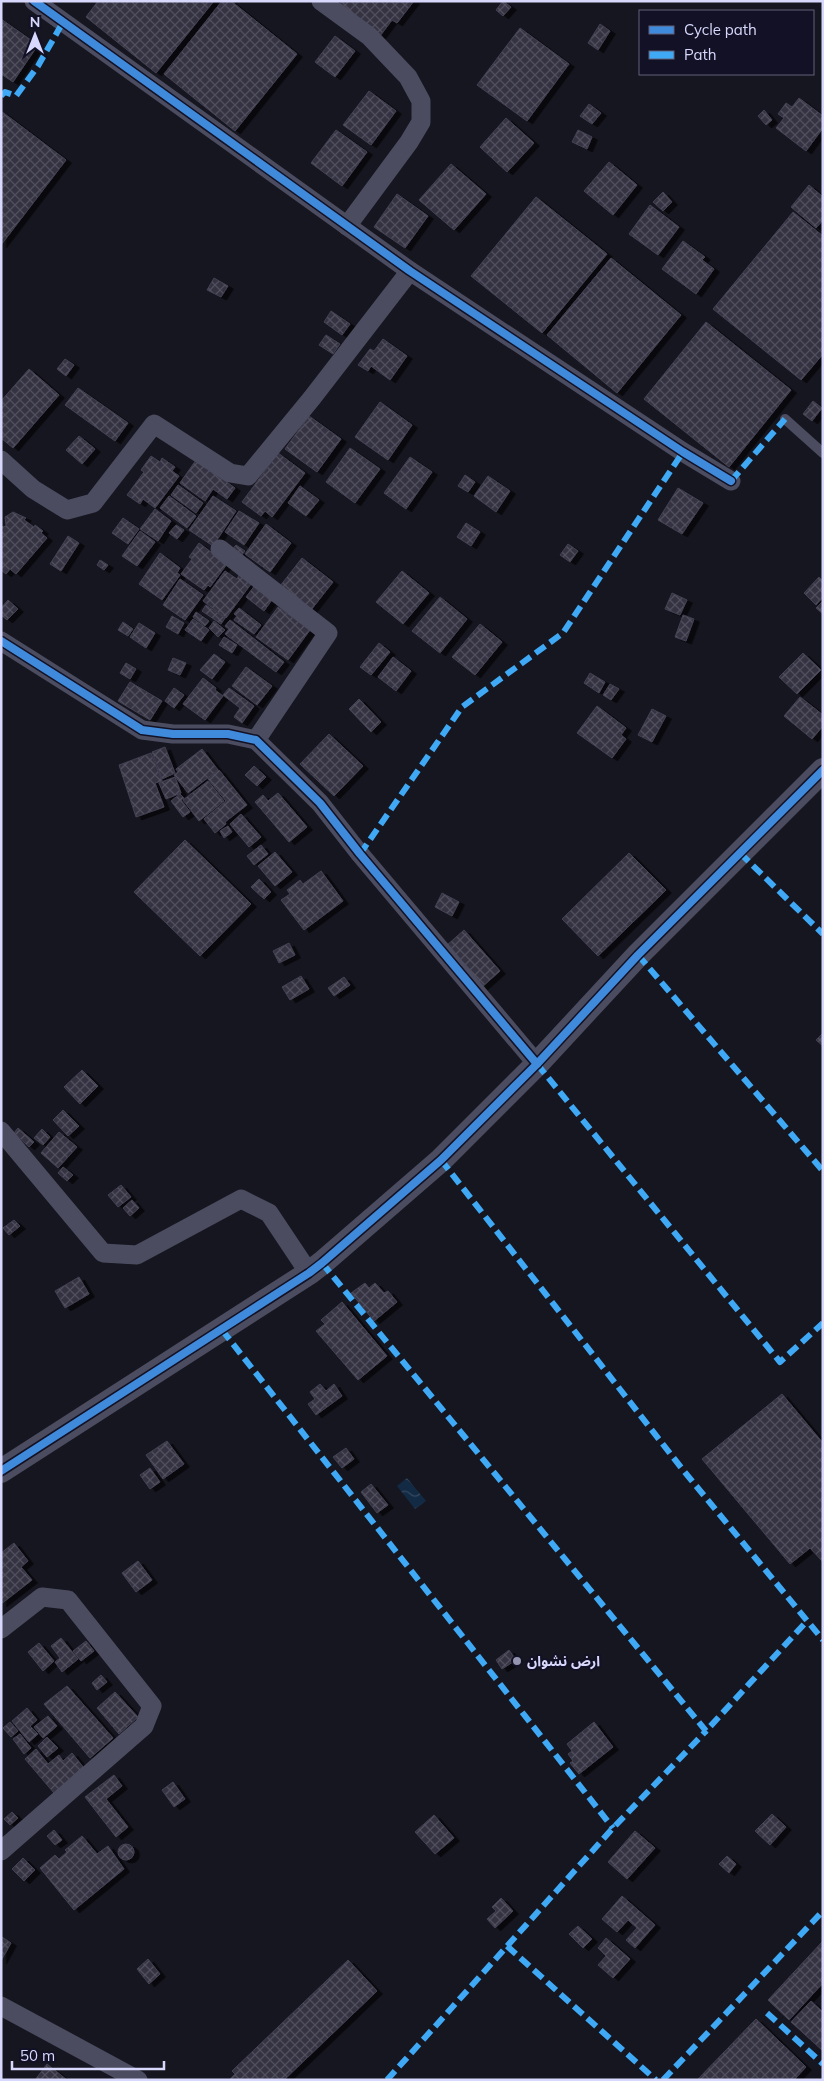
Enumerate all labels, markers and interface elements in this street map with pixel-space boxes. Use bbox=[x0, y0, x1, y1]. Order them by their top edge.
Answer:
north arrow bbox=[10, 10, 60, 60]
legend bbox=[639, 10, 814, 75]
text: N bbox=[30, 13, 40, 31]
text: Cycle path bbox=[684, 20, 757, 39]
text: Path bbox=[684, 45, 716, 64]
place label: ارض نشوان bbox=[527, 1652, 600, 1670]
marker: ارض نشوان bbox=[511, 1655, 523, 1667]
scale bar bbox=[12, 2038, 165, 2070]
text: 50 m bbox=[20, 2046, 55, 2065]

